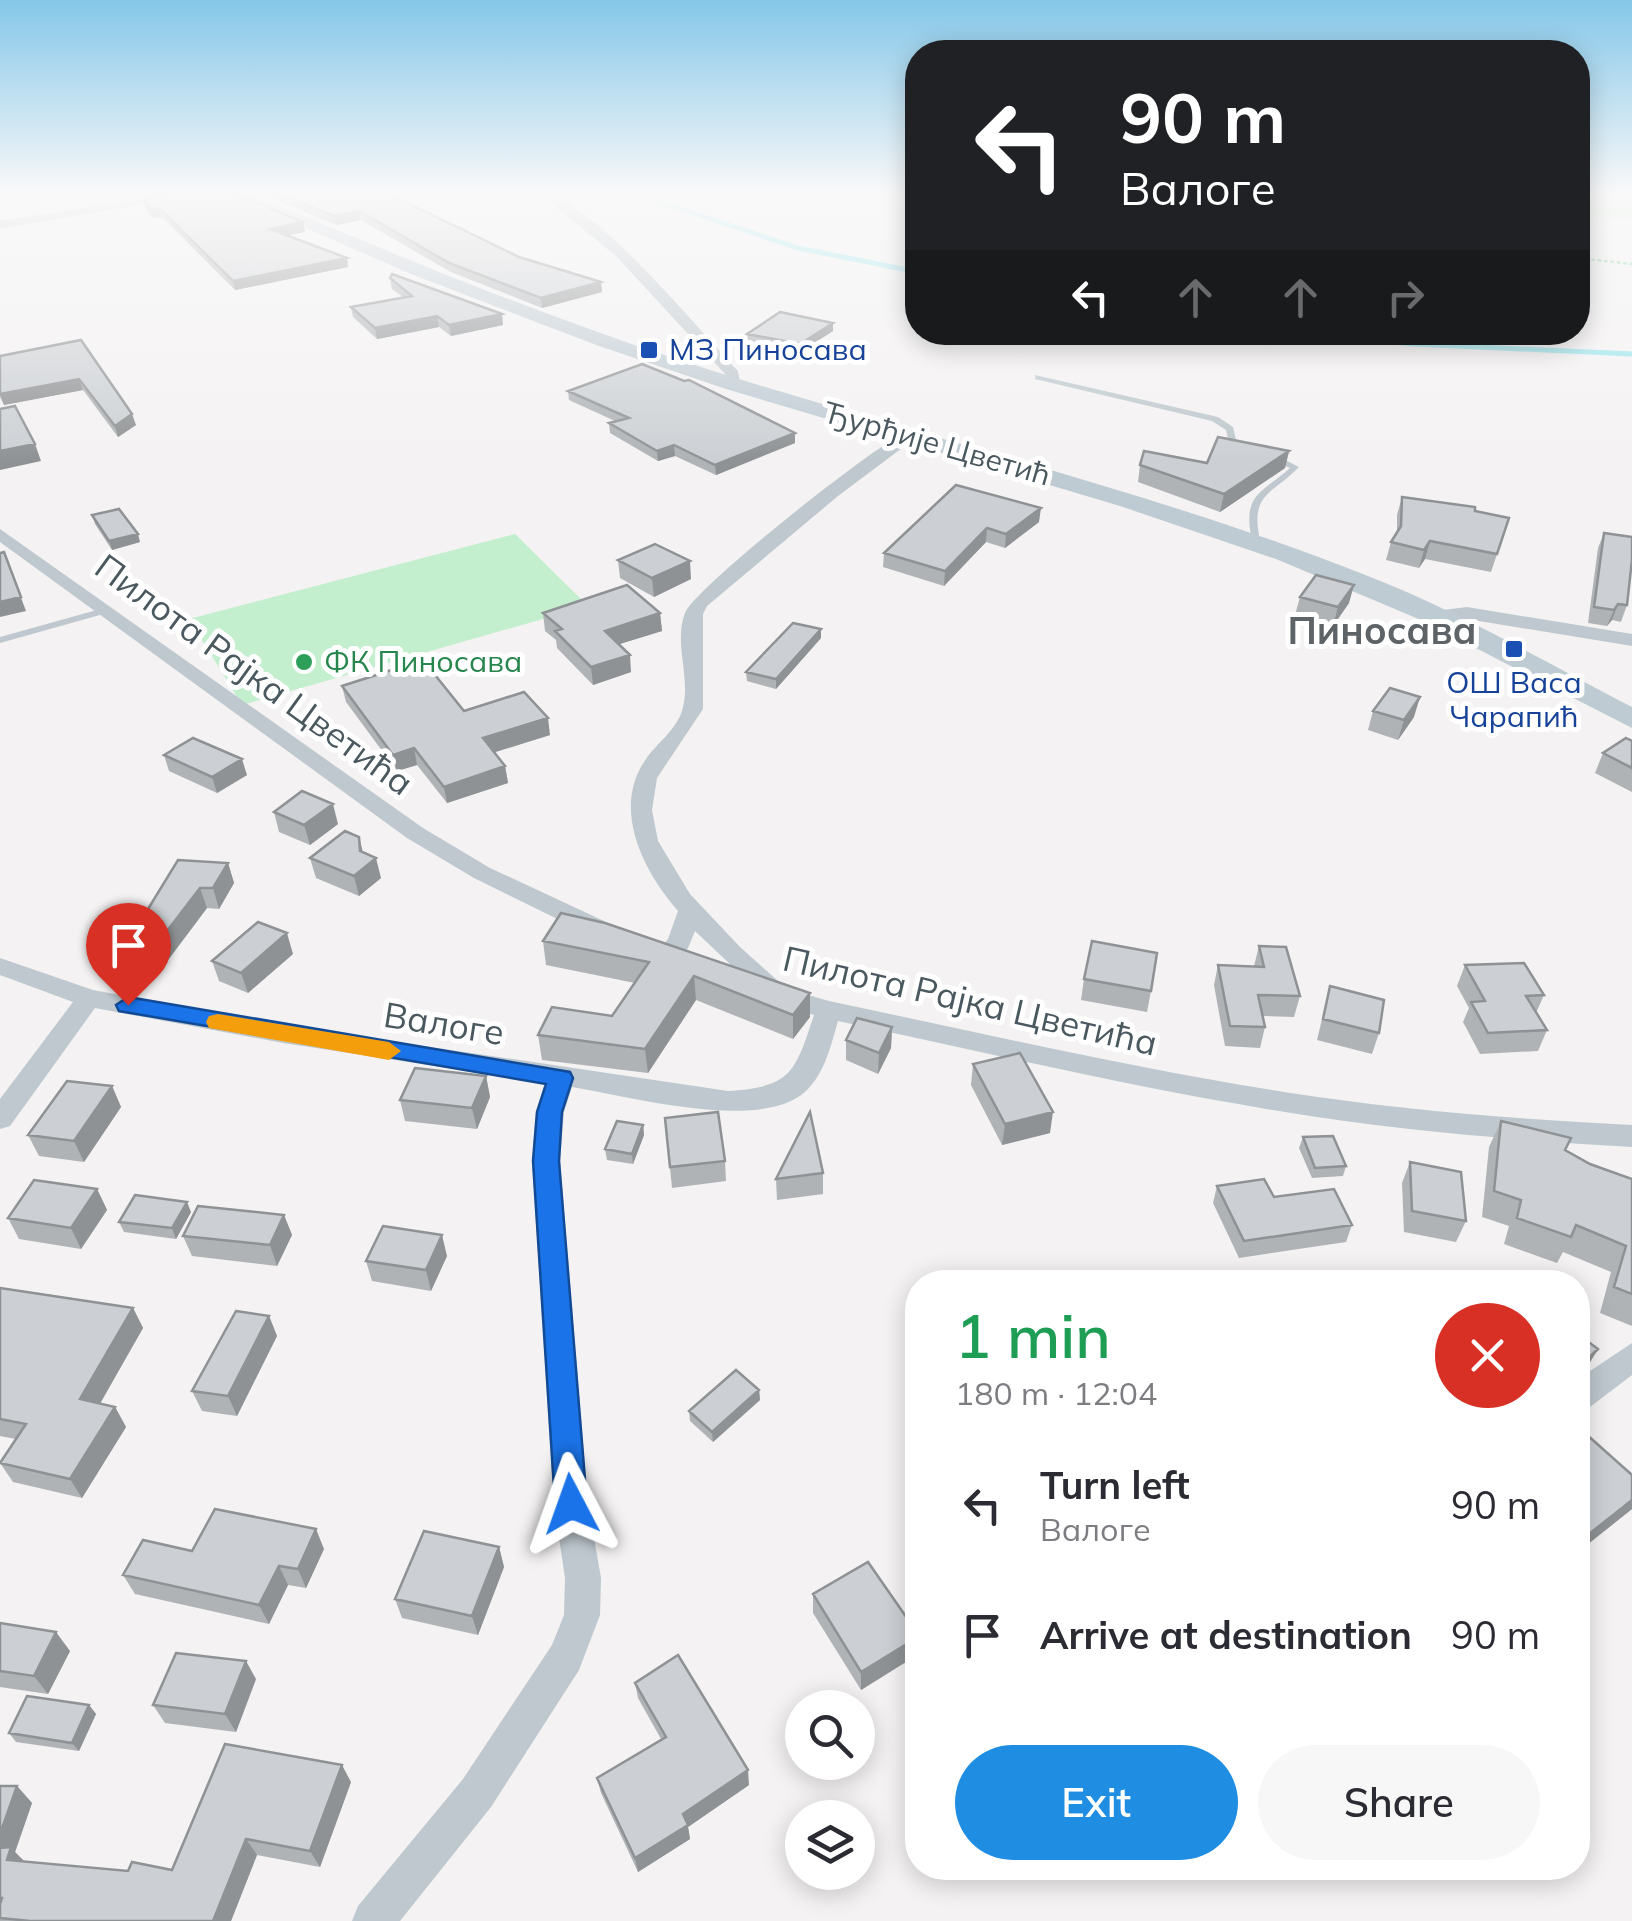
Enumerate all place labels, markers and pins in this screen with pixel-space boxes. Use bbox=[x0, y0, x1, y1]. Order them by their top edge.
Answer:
place label: МЗ Пиносава bbox=[669, 330, 867, 368]
marker: МЗ Пиносава bbox=[638, 339, 660, 361]
marker: ОШ Васа Чарапић bbox=[1503, 638, 1525, 660]
place label: ФК Пиносава bbox=[324, 642, 522, 680]
marker: ФК Пиносава bbox=[293, 651, 315, 673]
place label: ОШ Васа Чарапић bbox=[1446, 663, 1582, 735]
pin bbox=[86, 903, 171, 1006]

